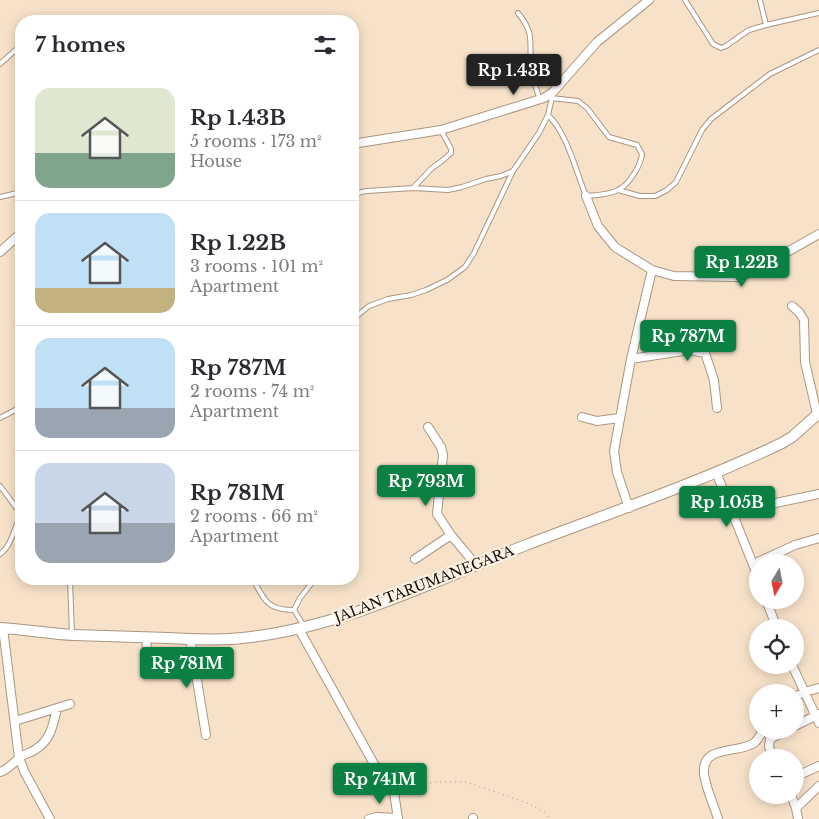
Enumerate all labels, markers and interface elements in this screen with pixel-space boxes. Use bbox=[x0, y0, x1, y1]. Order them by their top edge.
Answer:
icon: filters bbox=[311, 31, 339, 59]
text: 7 homes bbox=[35, 32, 126, 58]
pin: Rp 1.43B bbox=[462, 54, 566, 96]
text: Rp 1.43B bbox=[477, 60, 551, 80]
text: Rp 1.43B bbox=[190, 105, 286, 131]
icon: home bbox=[75, 108, 135, 168]
text: 5 rooms · 173 m² bbox=[190, 131, 322, 151]
text: House bbox=[190, 151, 242, 171]
text: Rp 1.22B bbox=[190, 230, 286, 256]
icon: home bbox=[75, 233, 135, 293]
pin: Rp 1.22B bbox=[690, 246, 794, 288]
text: Rp 1.22B bbox=[705, 252, 779, 272]
text: 3 rooms · 101 m² bbox=[190, 256, 323, 276]
text: Apartment bbox=[190, 276, 279, 296]
pin: Rp 787M bbox=[642, 320, 734, 362]
text: Rp 787M bbox=[651, 326, 725, 346]
text: Rp 787M bbox=[190, 355, 287, 381]
icon: home bbox=[75, 358, 135, 418]
text: 2 rooms · 74 m² bbox=[190, 381, 314, 401]
text: Apartment bbox=[190, 401, 279, 421]
pin: Rp 793M bbox=[380, 464, 472, 507]
text: Rp 793M bbox=[388, 471, 464, 491]
text: Rp 781M bbox=[190, 480, 285, 506]
icon: home bbox=[75, 483, 135, 543]
pin: Rp 1.05B bbox=[675, 486, 779, 528]
text: Rp 1.05B bbox=[690, 492, 764, 512]
text: 2 rooms · 66 m² bbox=[190, 506, 318, 526]
text: Apartment bbox=[190, 526, 279, 546]
street label: JALAN TARUMANEGARA bbox=[330, 541, 516, 627]
north arrow bbox=[749, 554, 804, 609]
map controls bbox=[749, 554, 804, 804]
button: locate bbox=[749, 619, 804, 674]
pin: Rp 781M bbox=[141, 646, 233, 689]
text: Rp 781M bbox=[151, 653, 223, 673]
button: + bbox=[749, 684, 804, 739]
button: − bbox=[749, 749, 804, 804]
pin: Rp 741M bbox=[334, 762, 426, 805]
text: Rp 741M bbox=[344, 769, 416, 789]

